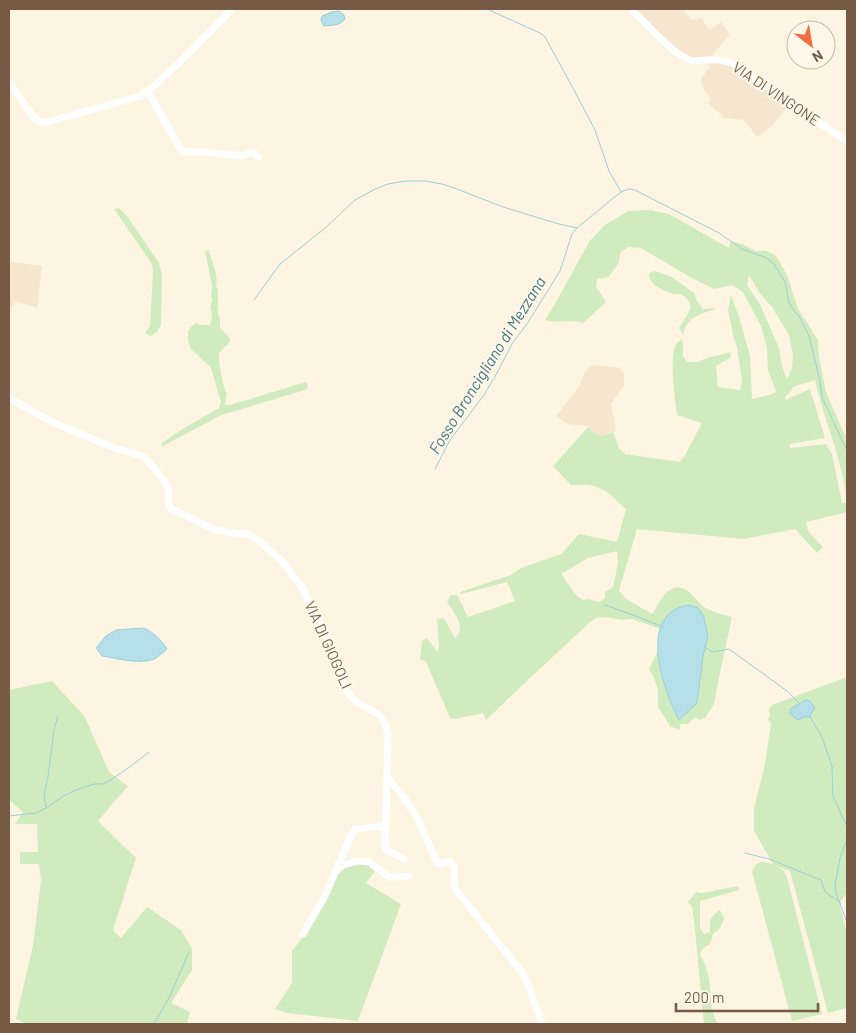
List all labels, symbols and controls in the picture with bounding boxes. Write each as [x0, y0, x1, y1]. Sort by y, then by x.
north arrow [786, 20, 836, 70]
street label: VIA DI VINGONE [729, 58, 823, 130]
water label: Fosso Broncigliano di Mezzana [424, 273, 549, 457]
street label: VIA DI GIOGOLI [302, 598, 356, 691]
scale bar [676, 980, 818, 1012]
text: 200 m [684, 988, 724, 1006]

